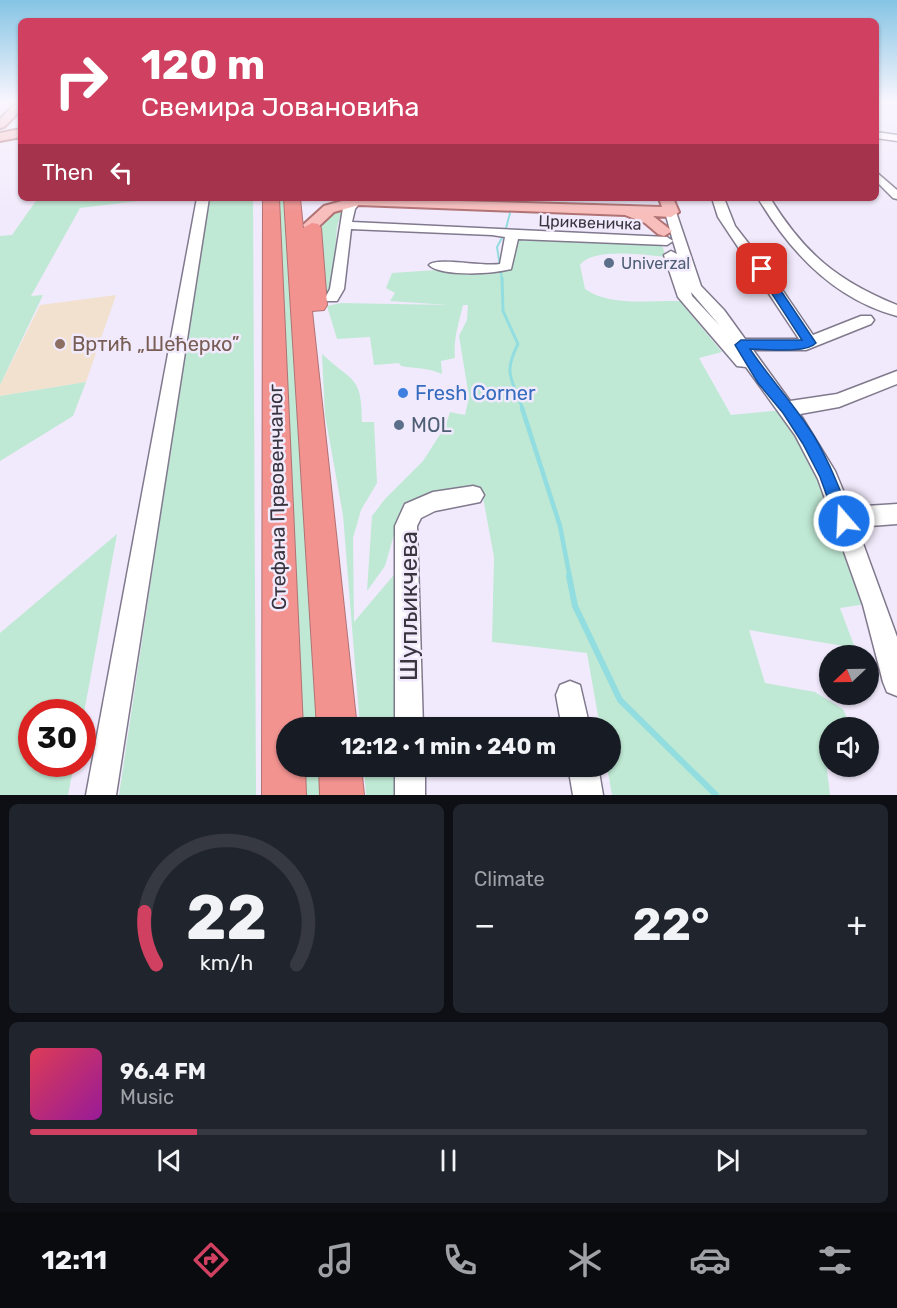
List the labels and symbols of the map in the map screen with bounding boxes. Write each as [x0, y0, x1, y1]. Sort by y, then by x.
street label: Цриквеничка [538, 211, 642, 234]
pin [736, 243, 787, 294]
place label: Univerzal [621, 254, 690, 273]
marker: Univerzal [602, 256, 616, 270]
place label: Вртић „Шећерко” [72, 332, 240, 356]
marker: Вртић „Шећерко” [53, 337, 67, 351]
place label: Fresh Corner [415, 381, 536, 405]
street label: Стефана Првовенчаног [263, 383, 291, 610]
marker: Fresh Corner [396, 386, 410, 400]
place label: MOL [411, 413, 452, 437]
marker: MOL [392, 418, 406, 432]
position arrow [812, 489, 876, 553]
street label: Шупљикчева [395, 531, 423, 681]
north arrow [819, 645, 879, 705]
speed limit sign: 30 [18, 699, 96, 777]

